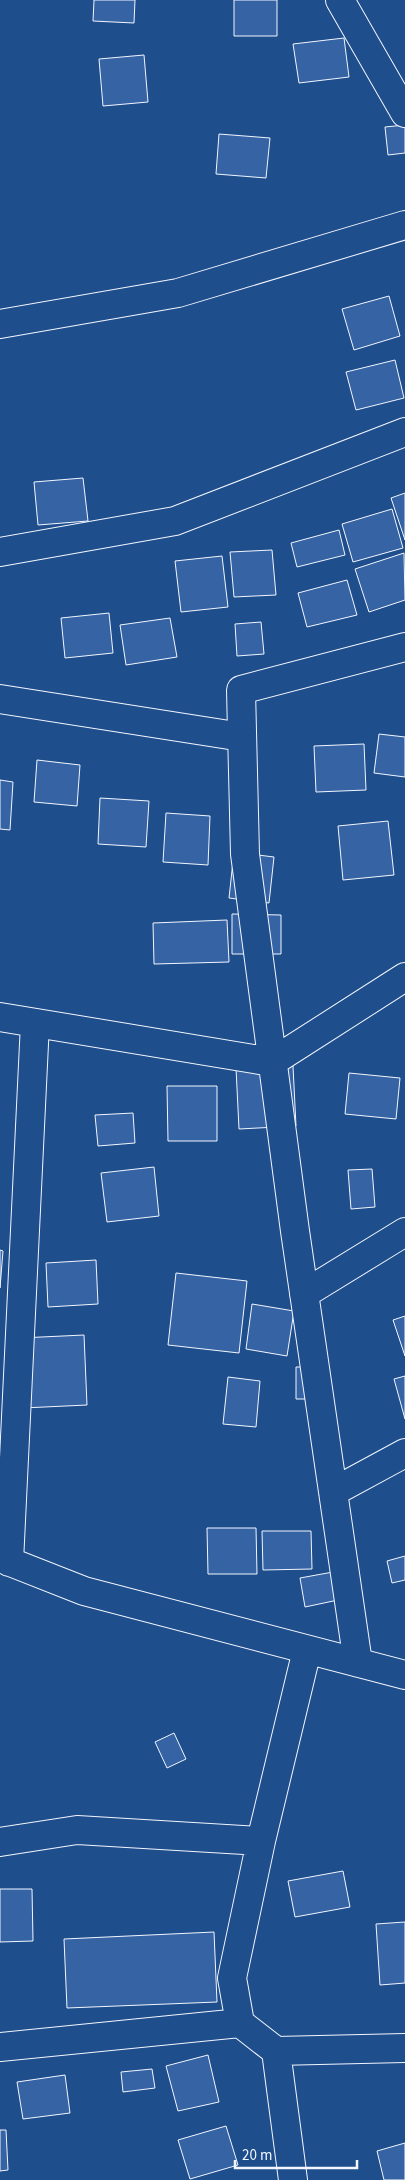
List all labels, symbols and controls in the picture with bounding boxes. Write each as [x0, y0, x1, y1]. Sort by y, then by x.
scale bar [235, 2138, 358, 2170]
text: 20 m [242, 2145, 272, 2166]

